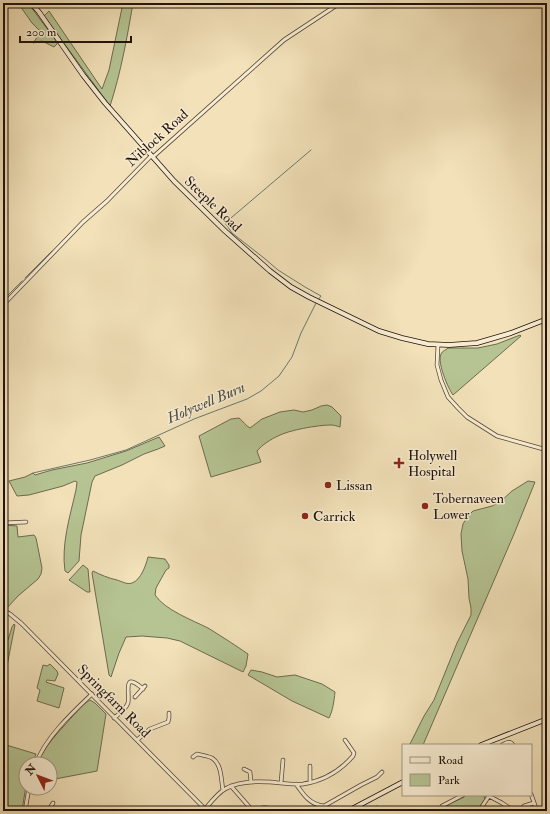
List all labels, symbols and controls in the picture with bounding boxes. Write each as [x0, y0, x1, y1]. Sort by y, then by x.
scale bar [20, 18, 131, 44]
text: 200 m [26, 25, 57, 40]
street label: Niblock Road [122, 106, 192, 170]
street label: Steeple Road [180, 173, 245, 236]
water label: Holywell Burn [163, 378, 248, 428]
place label: Holywell Hospital [408, 447, 458, 481]
marker: Holywell Hospital [393, 457, 405, 469]
place label: Lissan [336, 477, 372, 494]
marker: Lissan [323, 480, 333, 490]
place label: Tobernaveen Lower [433, 490, 504, 523]
marker: Tobernaveen Lower [420, 501, 430, 511]
place label: Carrick [313, 508, 356, 525]
marker: Carrick [300, 511, 310, 521]
street label: Springfarm Road [73, 661, 154, 742]
legend [402, 744, 532, 796]
text: Road [438, 753, 463, 768]
north arrow [18, 756, 58, 796]
text: N [22, 761, 40, 778]
text: Park [438, 773, 460, 788]

